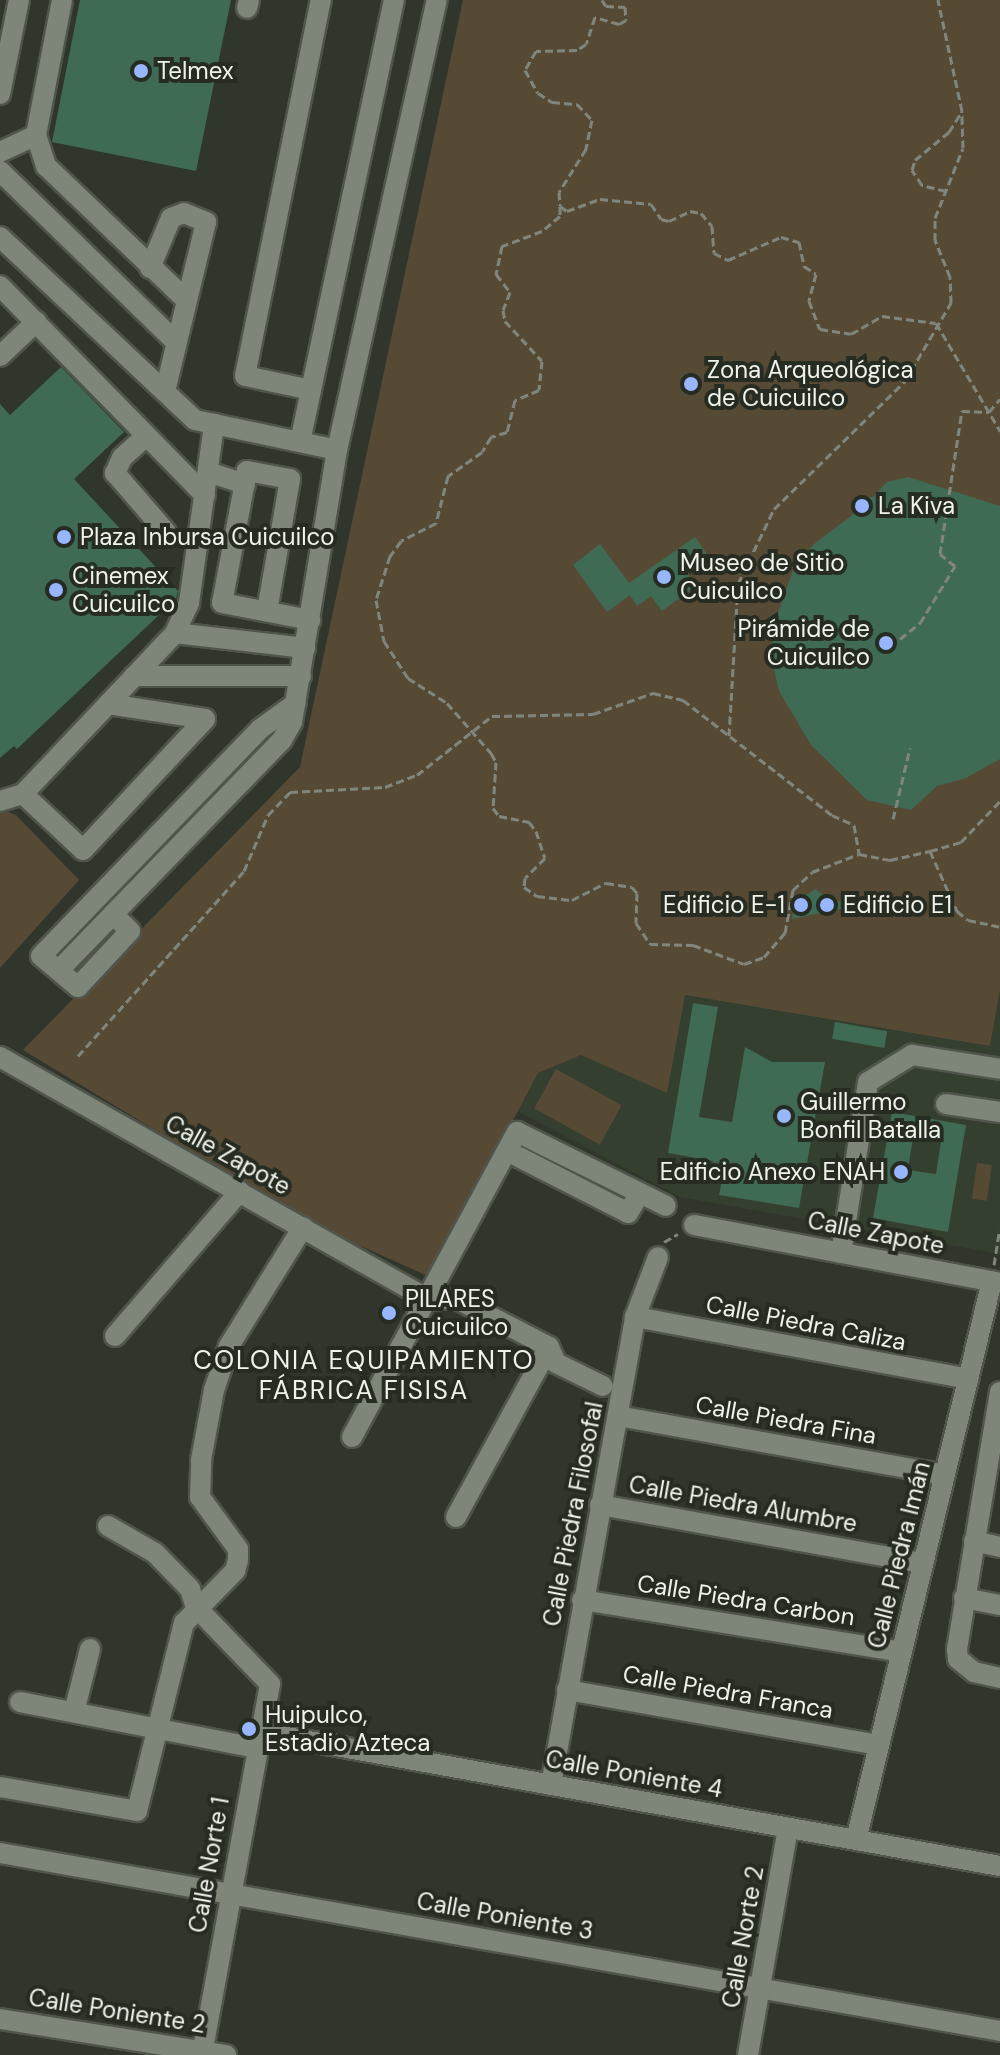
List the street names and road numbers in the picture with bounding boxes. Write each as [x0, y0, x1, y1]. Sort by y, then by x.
street label: Calle Zapote [160, 1109, 296, 1201]
street label: Calle Zapote [805, 1206, 947, 1260]
street label: Calle Piedra Caliza [704, 1289, 908, 1357]
street label: Calle Piedra Fina [693, 1390, 879, 1450]
street label: Calle Piedra Filosofal [537, 1399, 609, 1629]
street label: Calle Piedra Imán [862, 1459, 936, 1651]
street label: Calle Piedra Alumbre [627, 1470, 859, 1538]
street label: Calle Piedra Carbon [635, 1569, 857, 1631]
street label: Calle Piedra Franca [621, 1659, 835, 1725]
street label: Calle Poniente 4 [543, 1744, 725, 1804]
street label: Calle Norte 1 [183, 1795, 235, 1935]
street label: Calle Norte 2 [716, 1864, 770, 2010]
street label: Calle Poniente 3 [415, 1886, 595, 1946]
street label: Calle Poniente 2 [27, 1983, 207, 2039]

